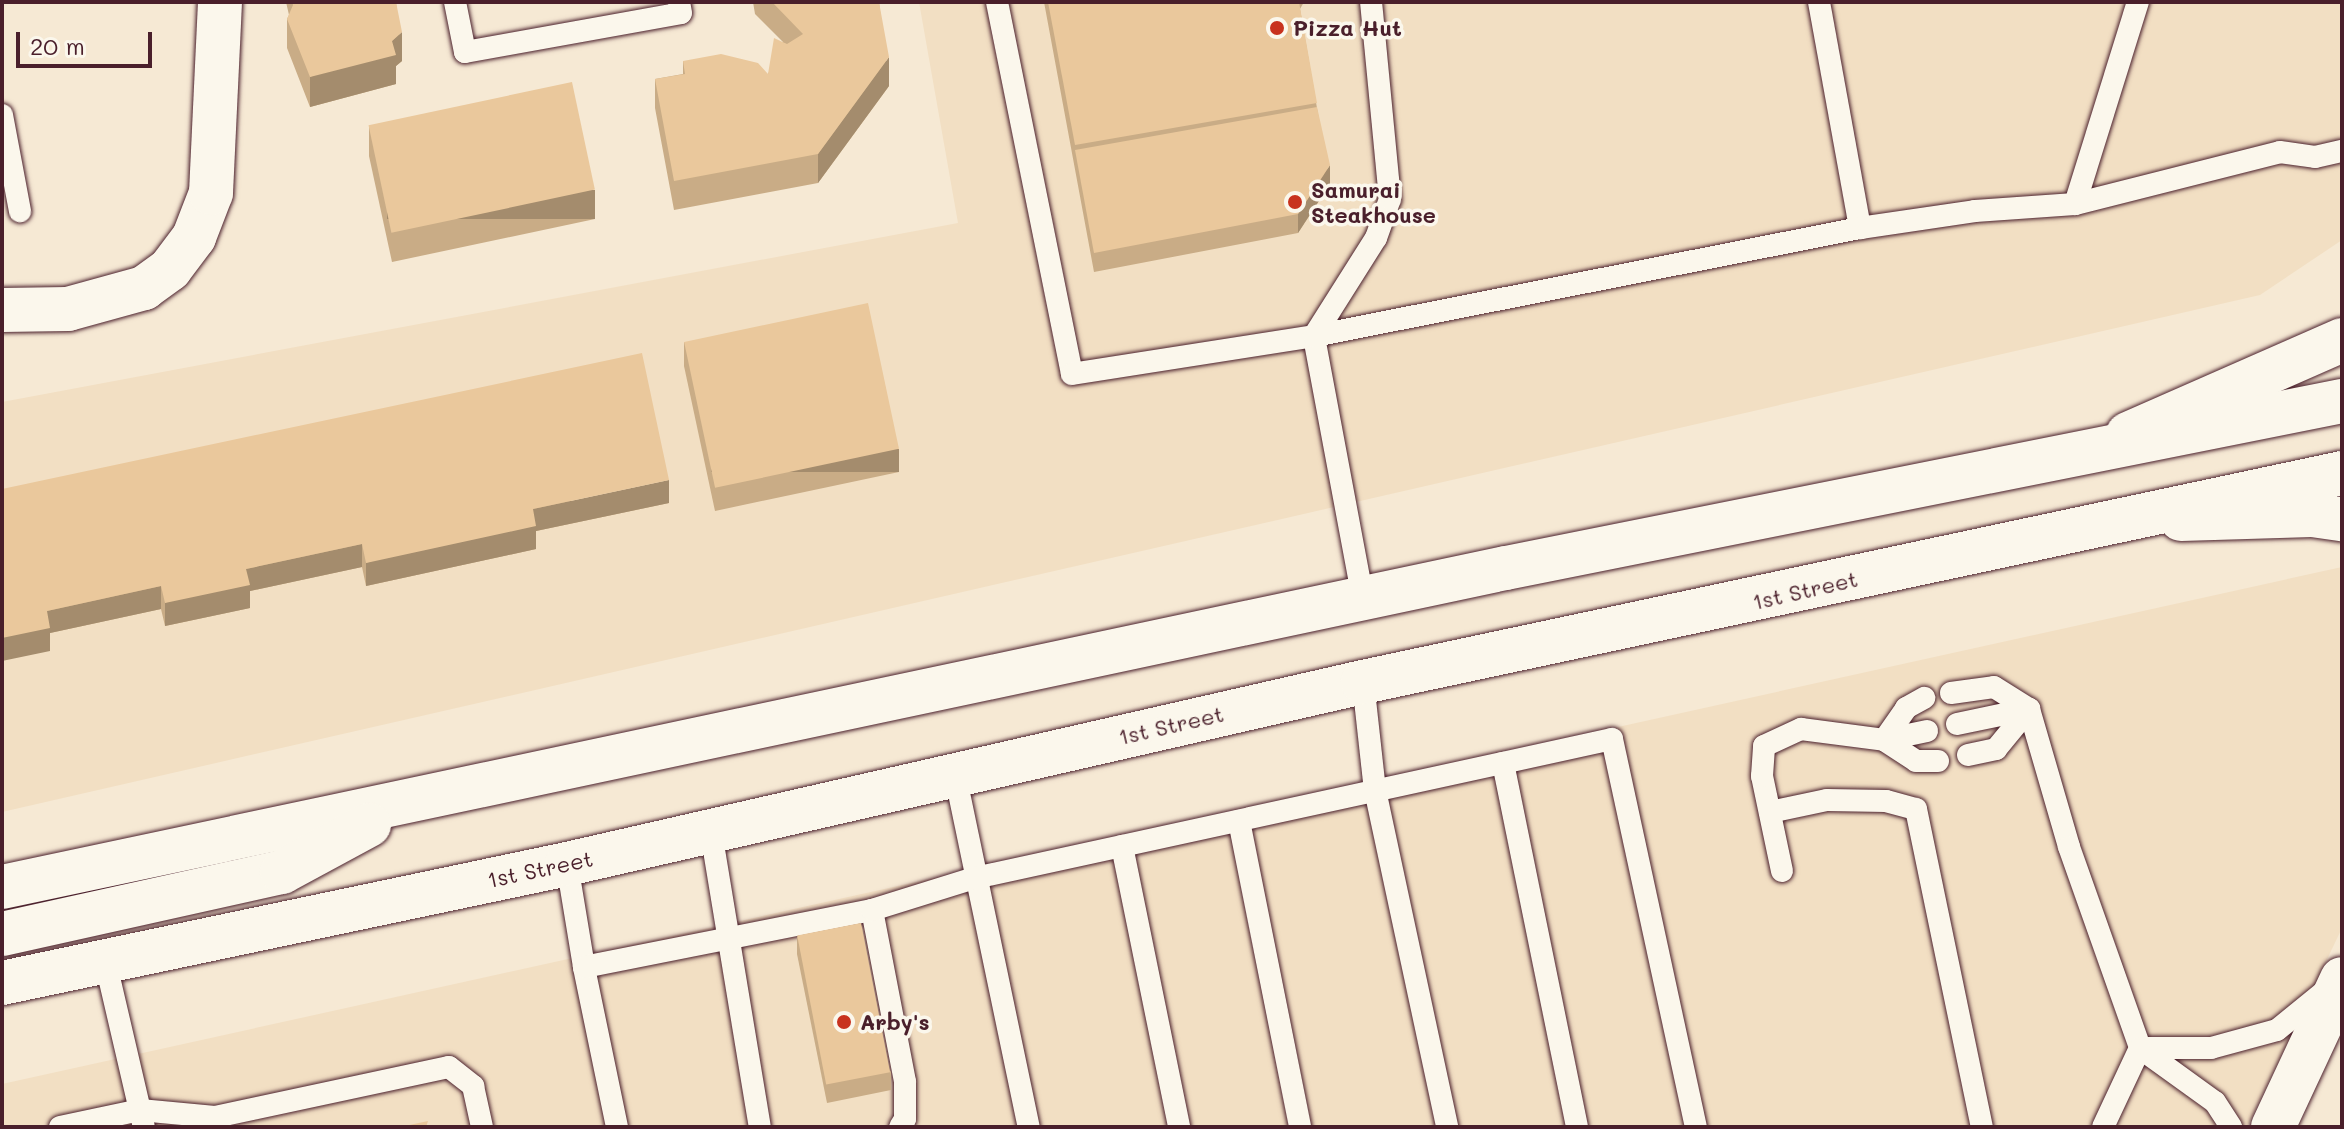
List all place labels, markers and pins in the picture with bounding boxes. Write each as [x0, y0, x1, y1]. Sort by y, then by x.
place label: Pizza Hut [1293, 15, 1402, 41]
marker: Pizza Hut [1268, 19, 1286, 37]
place label: Samurai Steakhouse [1311, 176, 1436, 228]
marker: Samurai Steakhouse [1286, 193, 1304, 211]
place label: Arby's [860, 1009, 930, 1035]
marker: Arby's [835, 1013, 853, 1031]

